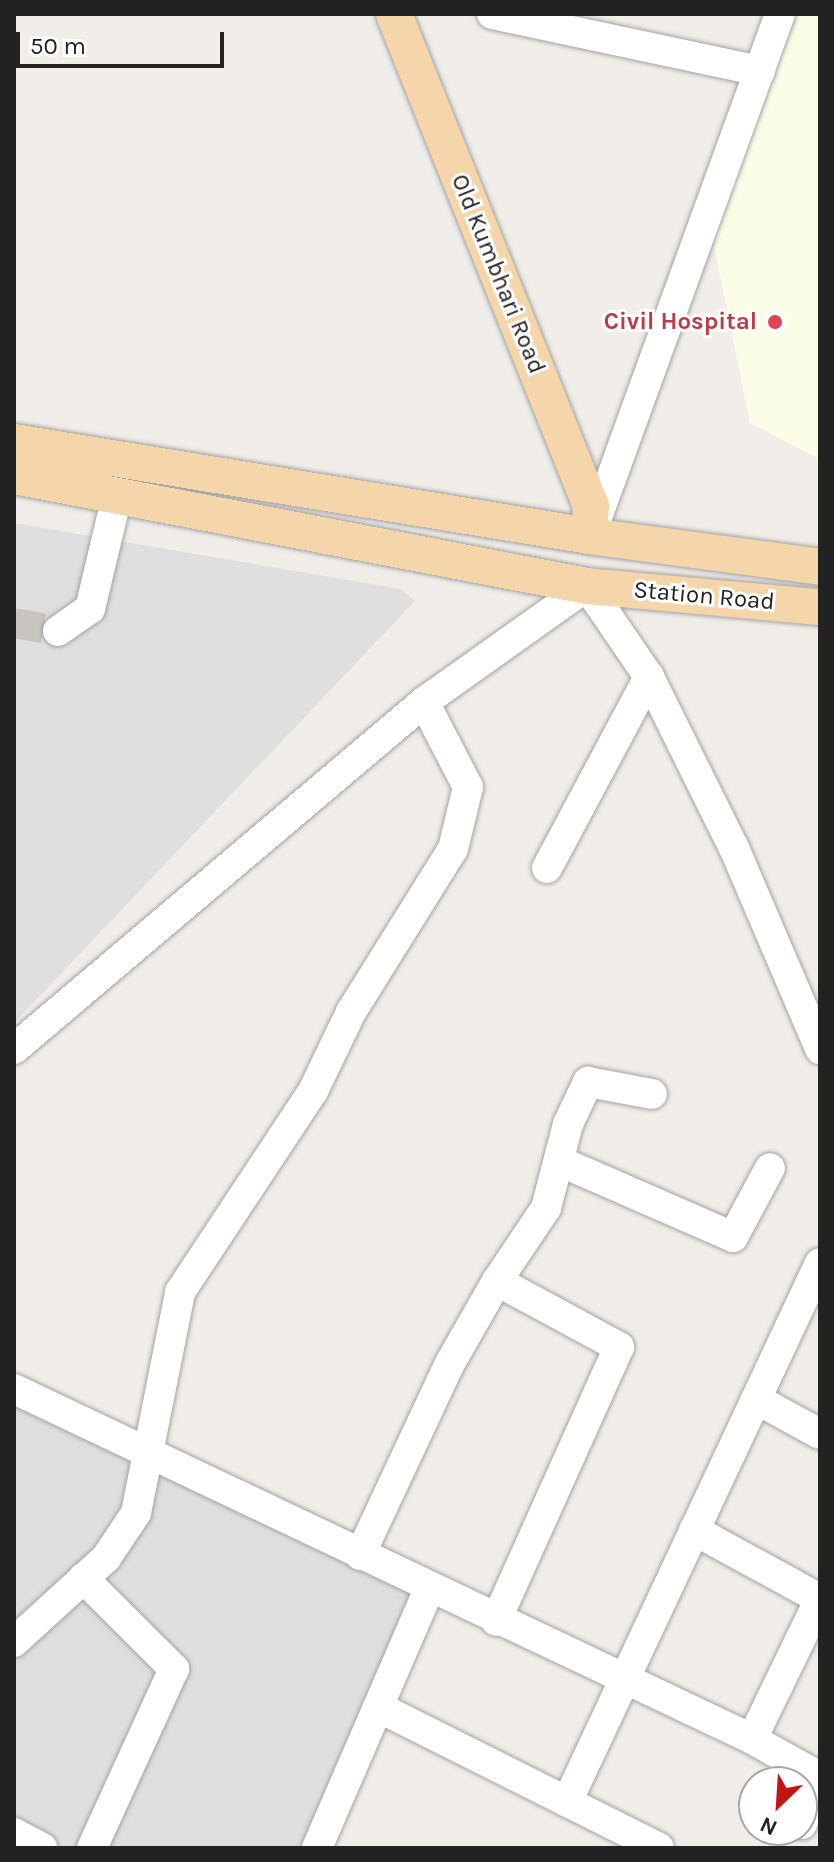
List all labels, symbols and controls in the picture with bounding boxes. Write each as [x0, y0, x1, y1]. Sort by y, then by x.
scale bar [20, 16, 228, 66]
text: 50 m [30, 32, 86, 60]
street label: Old Kumbhari Road [445, 170, 551, 378]
place label: Civil Hospital [604, 308, 757, 336]
marker: Civil Hospital [764, 311, 786, 333]
street label: Station Road [632, 575, 776, 617]
north arrow [738, 1766, 818, 1846]
text: N [756, 1811, 781, 1841]

